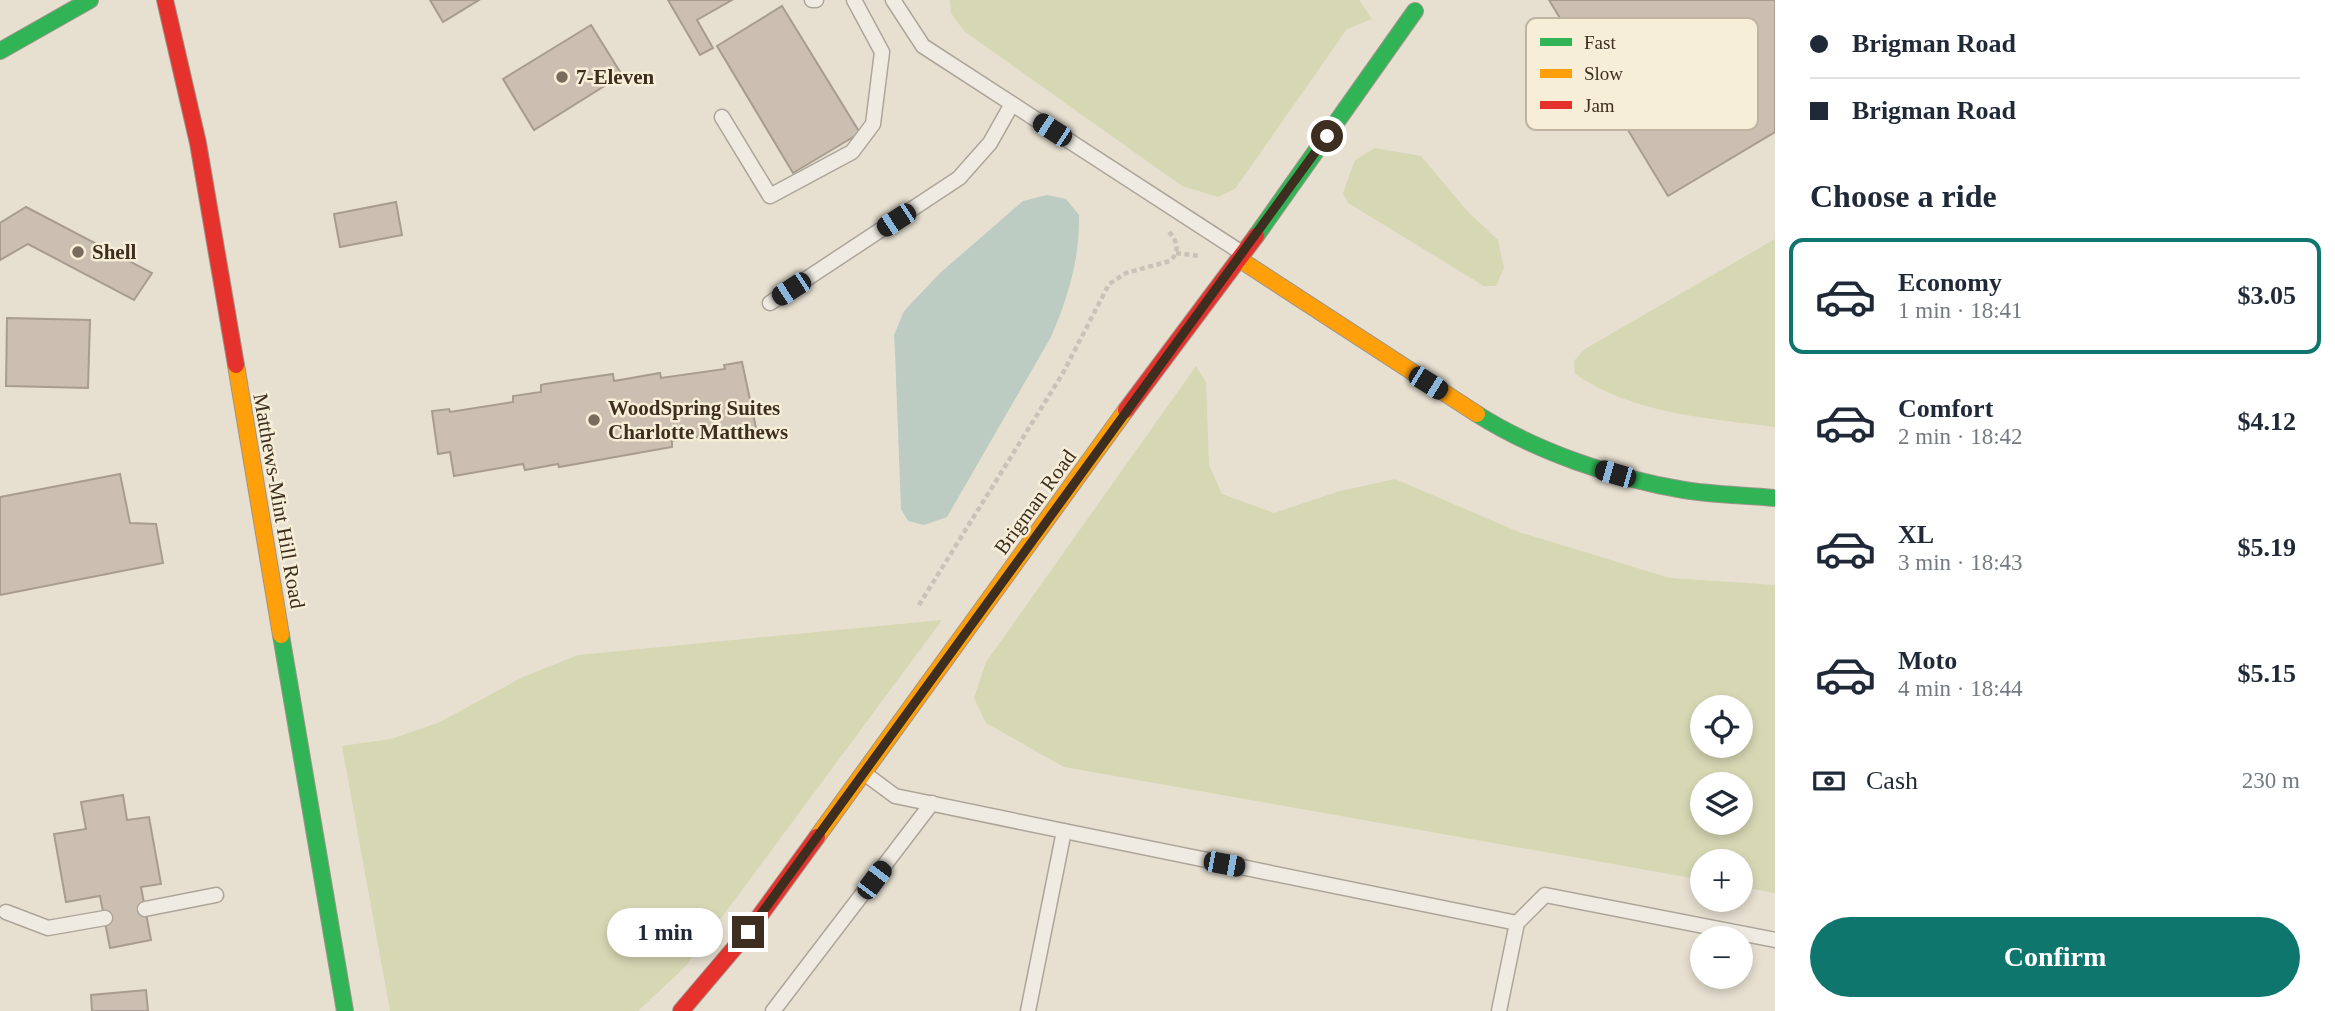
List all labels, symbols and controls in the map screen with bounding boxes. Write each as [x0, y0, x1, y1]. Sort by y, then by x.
legend [1526, 18, 1758, 130]
text: Brigman Road [1852, 29, 2016, 58]
text: Fast [1584, 32, 1616, 53]
text: Slow [1584, 63, 1623, 84]
place label: 7-Eleven [576, 65, 654, 89]
marker: 7-Eleven [554, 69, 570, 85]
text: Jam [1584, 95, 1615, 116]
text: Brigman Road [1852, 96, 2016, 125]
car [1029, 110, 1076, 150]
route start [1311, 120, 1343, 152]
text: Choose a ride [1810, 178, 1997, 214]
car [873, 200, 920, 240]
place label: Shell [92, 240, 137, 264]
marker: Shell [70, 244, 86, 260]
icon: car [1814, 265, 1877, 328]
text: Economy [1898, 268, 2002, 297]
car [768, 269, 815, 309]
text: $3.05 [2238, 281, 2296, 310]
text: 1 min · 18:41 [1898, 298, 2023, 323]
car [1405, 363, 1452, 403]
street label: Matthews-Mint Hill Road [248, 391, 310, 611]
icon: car [1814, 391, 1877, 454]
text: Comfort [1898, 394, 1993, 423]
place label: WoodSpring Suites Charlotte Matthews [608, 396, 788, 444]
text: $4.12 [2238, 407, 2296, 436]
marker: WoodSpring Suites Charlotte Matthews [586, 412, 602, 428]
text: 2 min · 18:42 [1898, 424, 2023, 449]
street label: Brigman Road [989, 445, 1081, 559]
car [1592, 458, 1639, 490]
icon: car [1814, 517, 1877, 580]
text: XL [1898, 520, 1934, 549]
text: $5.19 [2238, 533, 2296, 562]
text: 3 min · 18:43 [1898, 550, 2023, 575]
icon: car [1814, 643, 1877, 706]
text: Moto [1898, 646, 1957, 675]
text: $5.15 [2238, 659, 2296, 688]
text: 4 min · 18:44 [1898, 676, 2023, 701]
map controls [1690, 695, 1753, 989]
button: locate [1690, 695, 1753, 758]
icon: cash [1810, 762, 1848, 800]
text: Cash [1866, 766, 1918, 795]
text: 230 m [2242, 768, 2300, 793]
button: layers [1690, 772, 1753, 835]
button: + [1690, 849, 1753, 912]
car [1202, 850, 1247, 878]
car [853, 857, 896, 903]
callout: 1 min [608, 908, 724, 956]
route end [732, 916, 764, 948]
button: Confirm [1810, 917, 2300, 997]
text: 1 min [637, 920, 693, 945]
button: − [1690, 926, 1753, 989]

